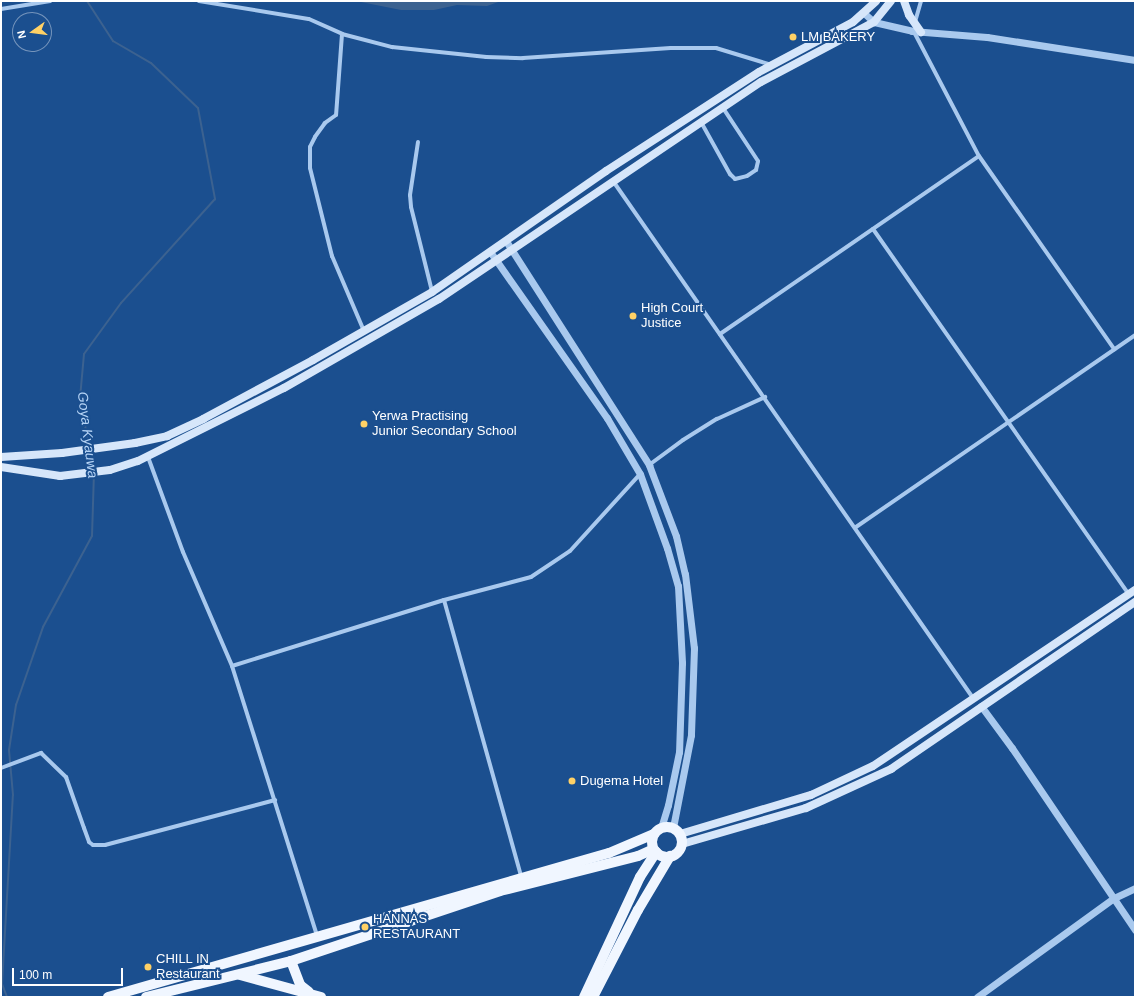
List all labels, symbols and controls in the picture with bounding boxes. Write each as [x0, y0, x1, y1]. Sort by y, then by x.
north arrow [12, 12, 52, 52]
text: N [15, 29, 28, 40]
place label: LM BAKERY [801, 29, 875, 45]
marker: LM BAKERY [788, 32, 798, 42]
place label: High Court Justice [641, 301, 703, 332]
marker: High Court Justice [628, 311, 638, 321]
water label: Goya Kyauwa [74, 391, 102, 479]
place label: Yerwa Practising Junior Secondary School [372, 409, 517, 440]
marker: Yerwa Practising Junior Secondary School [359, 419, 369, 429]
place label: Dugema Hotel [580, 773, 663, 789]
marker: Dugema Hotel [567, 776, 577, 786]
place label: HANNAS RESTAURANT [373, 912, 460, 943]
marker: HANNAS RESTAURANT [360, 922, 370, 932]
place label: CHILL IN Restaurant [156, 952, 220, 983]
scale bar [14, 960, 125, 986]
marker: CHILL IN Restaurant [143, 962, 153, 972]
text: 100 m [19, 968, 52, 982]

